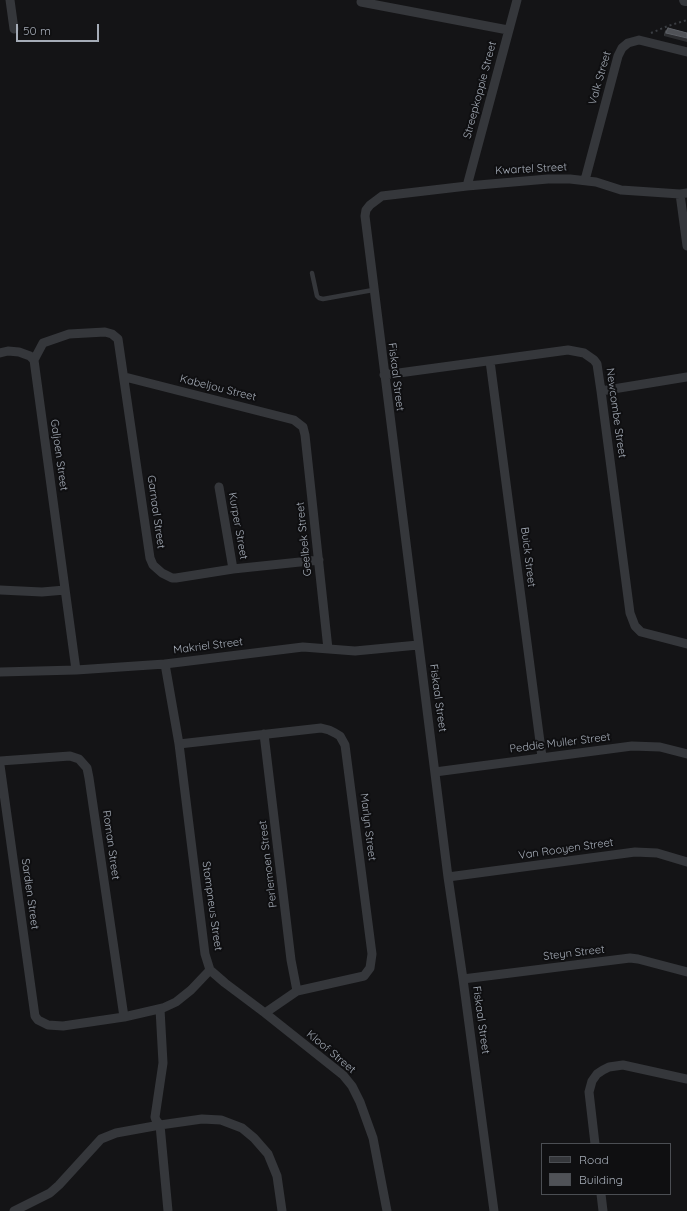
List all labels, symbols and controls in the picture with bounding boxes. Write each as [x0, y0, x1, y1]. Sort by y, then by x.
scale bar [18, 16, 101, 42]
text: 50 m [23, 23, 51, 38]
street label: Streepkoppie Street [461, 40, 499, 140]
street label: Valk Street [586, 50, 614, 106]
street label: Kwartel Street [495, 161, 567, 177]
street label: Fiskaal Street [385, 342, 407, 412]
street label: Newcombe Street [603, 367, 629, 459]
street label: Kabeljou Street [178, 372, 258, 404]
street label: Galjoen Street [47, 418, 71, 492]
street label: Garnaal Street [144, 474, 168, 550]
street label: Kurper Street [226, 491, 250, 561]
street label: Geelbek Street [294, 501, 314, 577]
street label: Buick Street [518, 526, 538, 588]
street label: Makriel Street [172, 635, 244, 657]
street label: Fiskaal Street [427, 663, 449, 733]
street label: Peddie Muller Street [509, 730, 611, 756]
street label: Marlyn Street [357, 792, 379, 862]
street label: Roman Street [100, 809, 122, 881]
street label: Perlemoen Street [256, 820, 280, 908]
street label: Van Rooyen Street [518, 836, 614, 862]
street label: Sardien Street [18, 858, 42, 930]
street label: Stompneus Street [199, 860, 225, 952]
street label: Steyn Street [543, 943, 605, 963]
street label: Fiskaal Street [470, 985, 492, 1055]
street label: Kloof Street [304, 1028, 358, 1076]
legend [541, 1143, 671, 1195]
text: Road [579, 1152, 609, 1167]
text: Building [579, 1172, 623, 1187]

